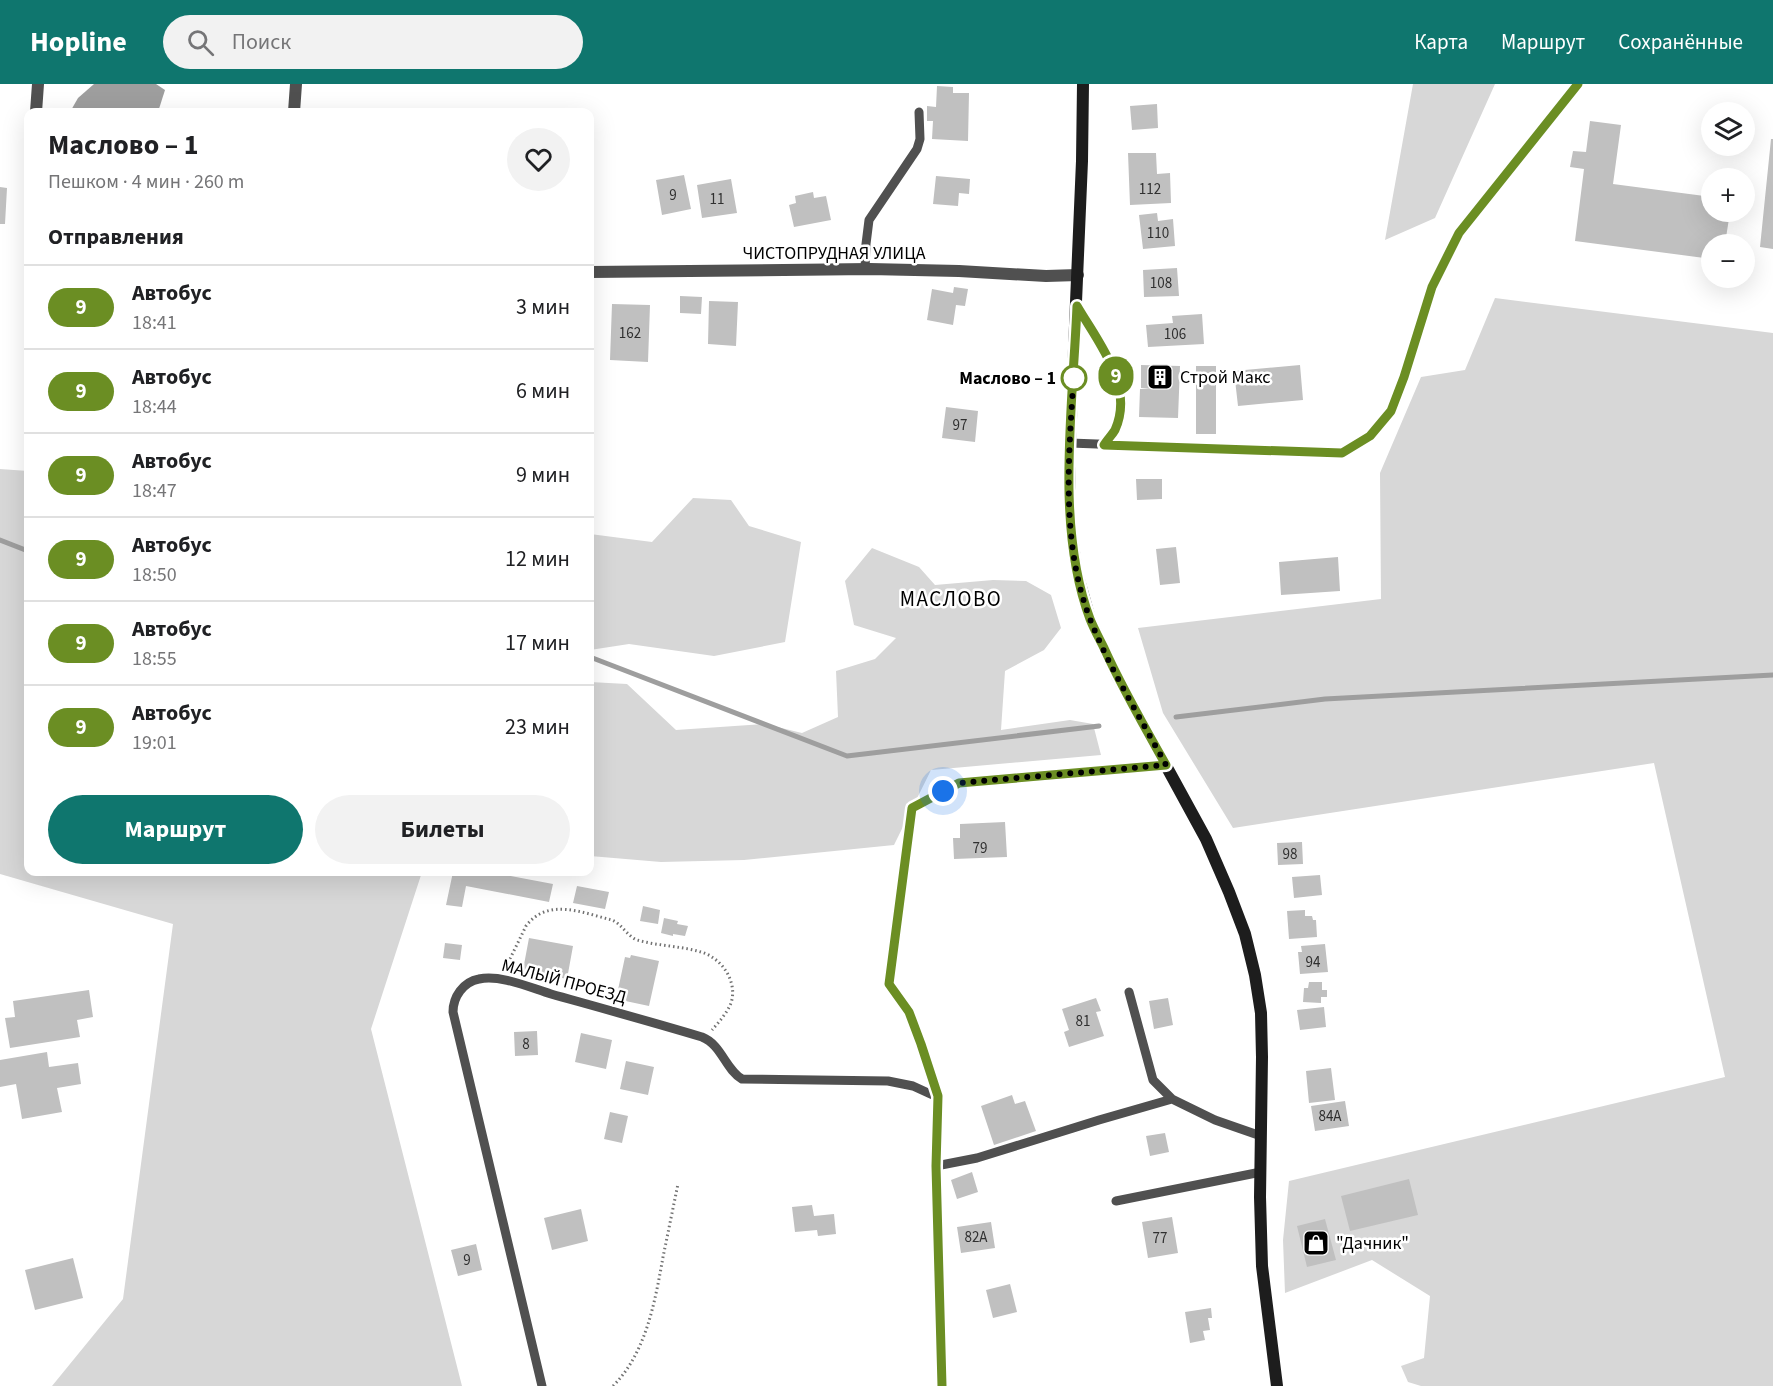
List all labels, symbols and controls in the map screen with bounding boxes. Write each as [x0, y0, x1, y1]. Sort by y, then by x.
search box [163, 15, 583, 69]
text: Hopline [30, 22, 127, 62]
icon: search [184, 26, 217, 59]
text: Поиск [232, 26, 291, 58]
text: Карта [1414, 27, 1468, 57]
text: Маршрут [1501, 27, 1585, 57]
text: Сохранённые [1618, 27, 1743, 57]
map controls [1701, 102, 1755, 288]
button: layers [1701, 102, 1755, 156]
text: Маслово – 1 [48, 125, 199, 165]
button: heart [507, 128, 570, 191]
text: Пешком · 4 мин · 260 m [48, 168, 244, 196]
button: + [1701, 168, 1755, 222]
house number: 112 [1139, 179, 1161, 200]
house number: 9 [669, 185, 677, 206]
house number: 11 [710, 189, 724, 210]
text: Отправления [48, 221, 184, 253]
house number: 110 [1147, 223, 1169, 244]
button: − [1701, 234, 1755, 288]
street label: ЧИСТОПРУДНАЯ УЛИЦА [742, 241, 926, 266]
house number: 108 [1150, 273, 1172, 294]
text: Автобус [132, 277, 212, 309]
text: 3 мин [516, 291, 570, 323]
text: 9 [75, 292, 87, 322]
text: 18:41 [132, 309, 177, 337]
house number: 162 [619, 323, 641, 344]
house number: 106 [1164, 324, 1186, 345]
line badge: 9 [1096, 356, 1136, 396]
text: Автобус [132, 361, 212, 393]
text: 9 [1110, 361, 1122, 391]
building icon: Строй Макс [1145, 362, 1175, 392]
marker: Маслово – 1 [1061, 365, 1087, 391]
place label: Строй Макс [1180, 365, 1271, 390]
place label: Маслово – 1 [959, 366, 1056, 391]
text: 6 мин [516, 375, 570, 407]
text: 9 [75, 376, 87, 406]
text: 18:44 [132, 393, 177, 421]
house number: 97 [953, 415, 967, 436]
text: Автобус [132, 445, 212, 477]
text: 9 мин [516, 459, 570, 491]
text: 9 [75, 460, 87, 490]
text: 18:47 [132, 477, 177, 505]
text: Автобус [132, 529, 212, 561]
text: 12 мин [505, 543, 570, 575]
text: 9 [75, 544, 87, 574]
text: 18:50 [132, 561, 177, 589]
district label: МАСЛОВО [900, 584, 1002, 614]
text: Автобус [132, 613, 212, 645]
text: 17 мин [505, 627, 570, 659]
text: 9 [75, 628, 87, 658]
text: 18:55 [132, 645, 177, 673]
text: Автобус [132, 697, 212, 729]
text: 23 мин [505, 711, 570, 743]
text: 9 [75, 712, 87, 742]
text: 19:01 [132, 729, 177, 757]
your location [928, 776, 958, 806]
button: Маршрут [48, 795, 303, 864]
button: Билеты [315, 795, 570, 864]
house number: 79 [973, 838, 987, 859]
house number: 98 [1283, 844, 1297, 865]
house number: 94 [1306, 952, 1321, 973]
street label: МАЛЫЙ ПРОЕЗД [499, 953, 630, 1010]
house number: 81 [1076, 1011, 1090, 1032]
house number: 8 [522, 1034, 530, 1055]
house number: 84А [1318, 1106, 1342, 1127]
house number: 82А [964, 1227, 988, 1248]
house number: 77 [1153, 1228, 1167, 1249]
shop icon: "Дачник" [1301, 1228, 1331, 1258]
place label: "Дачник" [1336, 1231, 1409, 1256]
house number: 9 [463, 1250, 471, 1271]

